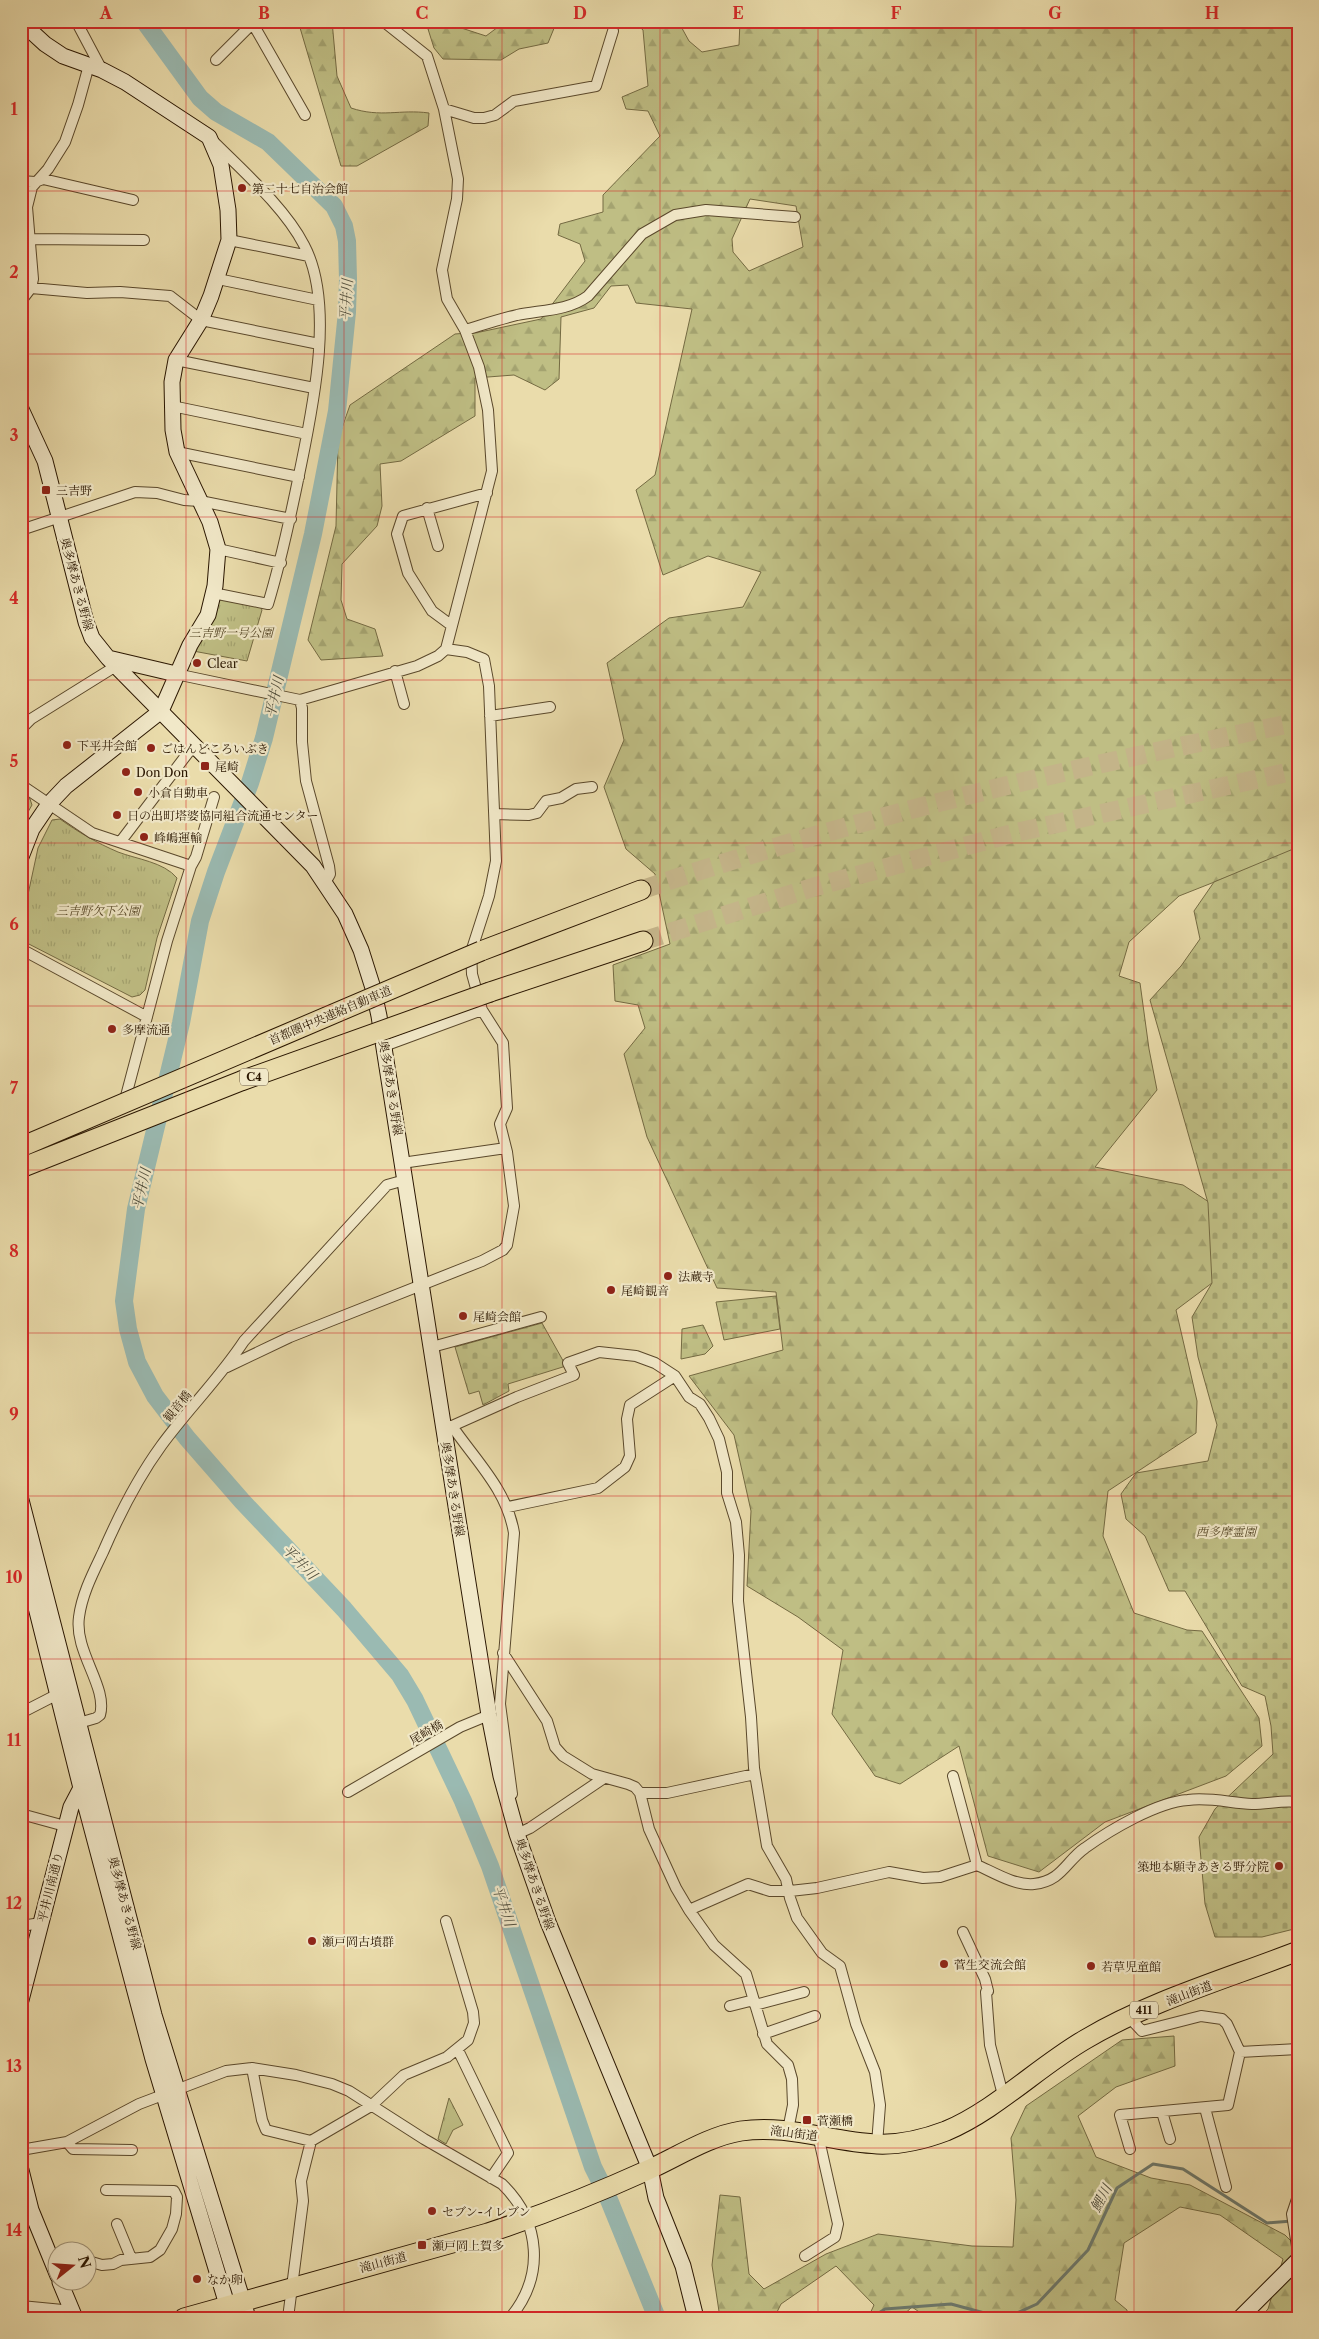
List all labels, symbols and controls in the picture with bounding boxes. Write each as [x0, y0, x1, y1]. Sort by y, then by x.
text: A [99, 3, 113, 23]
text: B [258, 3, 270, 23]
text: C [416, 3, 428, 23]
text: D [573, 3, 587, 23]
text: E [732, 3, 744, 23]
text: F [891, 3, 902, 23]
text: G [1048, 3, 1062, 23]
text: H [1205, 3, 1219, 23]
text: 1 [10, 99, 18, 119]
place label: 第二十七自治会館 [252, 181, 348, 196]
marker: 第二十七自治会館 [236, 182, 248, 194]
text: 2 [9, 262, 19, 282]
water label: 平井川 [336, 276, 357, 322]
text: 3 [9, 425, 19, 445]
place label: 三吉野 [56, 483, 92, 498]
marker: 三吉野 [40, 484, 52, 496]
street label: 奥多摩あきる野線 [57, 536, 97, 632]
text: 4 [9, 588, 19, 608]
park label: 三吉野一号公園 [189, 625, 275, 640]
place label: Clear [207, 656, 238, 671]
marker: Clear [191, 657, 203, 669]
water label: 平井川 [261, 673, 288, 719]
place label: 下平井会館 [77, 738, 137, 753]
marker: 下平井会館 [61, 739, 73, 751]
place label: ごはんどころいぶき [161, 741, 269, 756]
marker: ごはんどころいぶき [145, 742, 157, 754]
text: 5 [10, 751, 19, 771]
place label: 尾崎 [215, 759, 239, 774]
marker: 尾崎 [199, 760, 211, 772]
place label: Don Don [136, 765, 189, 780]
marker: Don Don [120, 766, 132, 778]
place label: 小倉自動車 [148, 785, 208, 800]
marker: 小倉自動車 [132, 786, 144, 798]
place label: 日の出町塔婆協同組合流通センター [127, 808, 319, 823]
marker: 日の出町塔婆協同組合流通センター [111, 809, 123, 821]
place label: 峰嶋運輸 [154, 830, 202, 845]
marker: 峰嶋運輸 [138, 831, 150, 843]
park label: 三吉野欠下公園 [56, 903, 142, 918]
text: 6 [9, 914, 19, 934]
street label: 首都圏中央連絡自動車道 [266, 982, 394, 1048]
place label: 多摩流通 [122, 1022, 170, 1037]
marker: 多摩流通 [106, 1023, 118, 1035]
street label: 奥多摩あきる野線 [376, 1039, 406, 1137]
road number: C4 [240, 1068, 268, 1086]
text: 7 [10, 1078, 19, 1098]
water label: 平井川 [128, 1165, 155, 1211]
text: 8 [9, 1241, 19, 1261]
place label: 法蔵寺 [678, 1269, 714, 1284]
marker: 法蔵寺 [662, 1270, 674, 1282]
place label: 尾崎観音 [621, 1283, 669, 1298]
marker: 尾崎観音 [605, 1284, 617, 1296]
place label: 尾崎会館 [473, 1309, 521, 1324]
marker: 尾崎会館 [457, 1310, 469, 1322]
street label: 観音橋 [160, 1387, 194, 1425]
text: 9 [9, 1404, 19, 1424]
street label: 奥多摩あきる野線 [438, 1440, 468, 1538]
park label: 西多摩霊園 [1196, 1524, 1258, 1539]
water label: 平井川 [279, 1541, 322, 1585]
text: 10 [5, 1567, 23, 1587]
street label: 尾崎橋 [407, 1717, 445, 1747]
text: 11 [7, 1730, 22, 1750]
street label: 奥多摩あきる野線 [512, 1836, 558, 1932]
street label: 平井川南通り [34, 1850, 66, 1924]
street label: 奥多摩あきる野線 [105, 1855, 145, 1951]
place label: 築地本願寺あきる野分院 [1137, 1859, 1269, 1874]
marker: 築地本願寺あきる野分院 [1273, 1860, 1285, 1872]
water label: 平井川 [489, 1883, 520, 1931]
text: 12 [6, 1893, 22, 1913]
place label: 瀬戸岡古墳群 [322, 1934, 394, 1949]
marker: 瀬戸岡古墳群 [306, 1935, 318, 1947]
place label: 菅生交流会館 [954, 1957, 1026, 1972]
marker: 菅生交流会館 [938, 1958, 950, 1970]
place label: 若草児童館 [1101, 1959, 1161, 1974]
marker: 若草児童館 [1085, 1960, 1097, 1972]
street label: 滝山街道 [1164, 1977, 1214, 2009]
road number: 411 [1130, 2002, 1158, 2018]
text: 13 [6, 2056, 22, 2076]
place label: 菅瀬橋 [817, 2113, 853, 2128]
marker: 菅瀬橋 [801, 2114, 813, 2126]
street label: 滝山街道 [769, 2123, 819, 2143]
water label: 鯉川 [1086, 2180, 1116, 2215]
place label: セブン-イレブン [442, 2204, 531, 2219]
marker: セブン-イレブン [426, 2205, 438, 2217]
text: 14 [6, 2220, 22, 2240]
place label: 瀬戸岡上賀多 [432, 2238, 504, 2253]
marker: 瀬戸岡上賀多 [416, 2239, 428, 2251]
north arrow [48, 2242, 98, 2292]
street label: 滝山街道 [358, 2249, 408, 2275]
text: N [74, 2254, 95, 2271]
place label: なか卵 [207, 2272, 243, 2287]
marker: なか卵 [191, 2273, 203, 2285]

